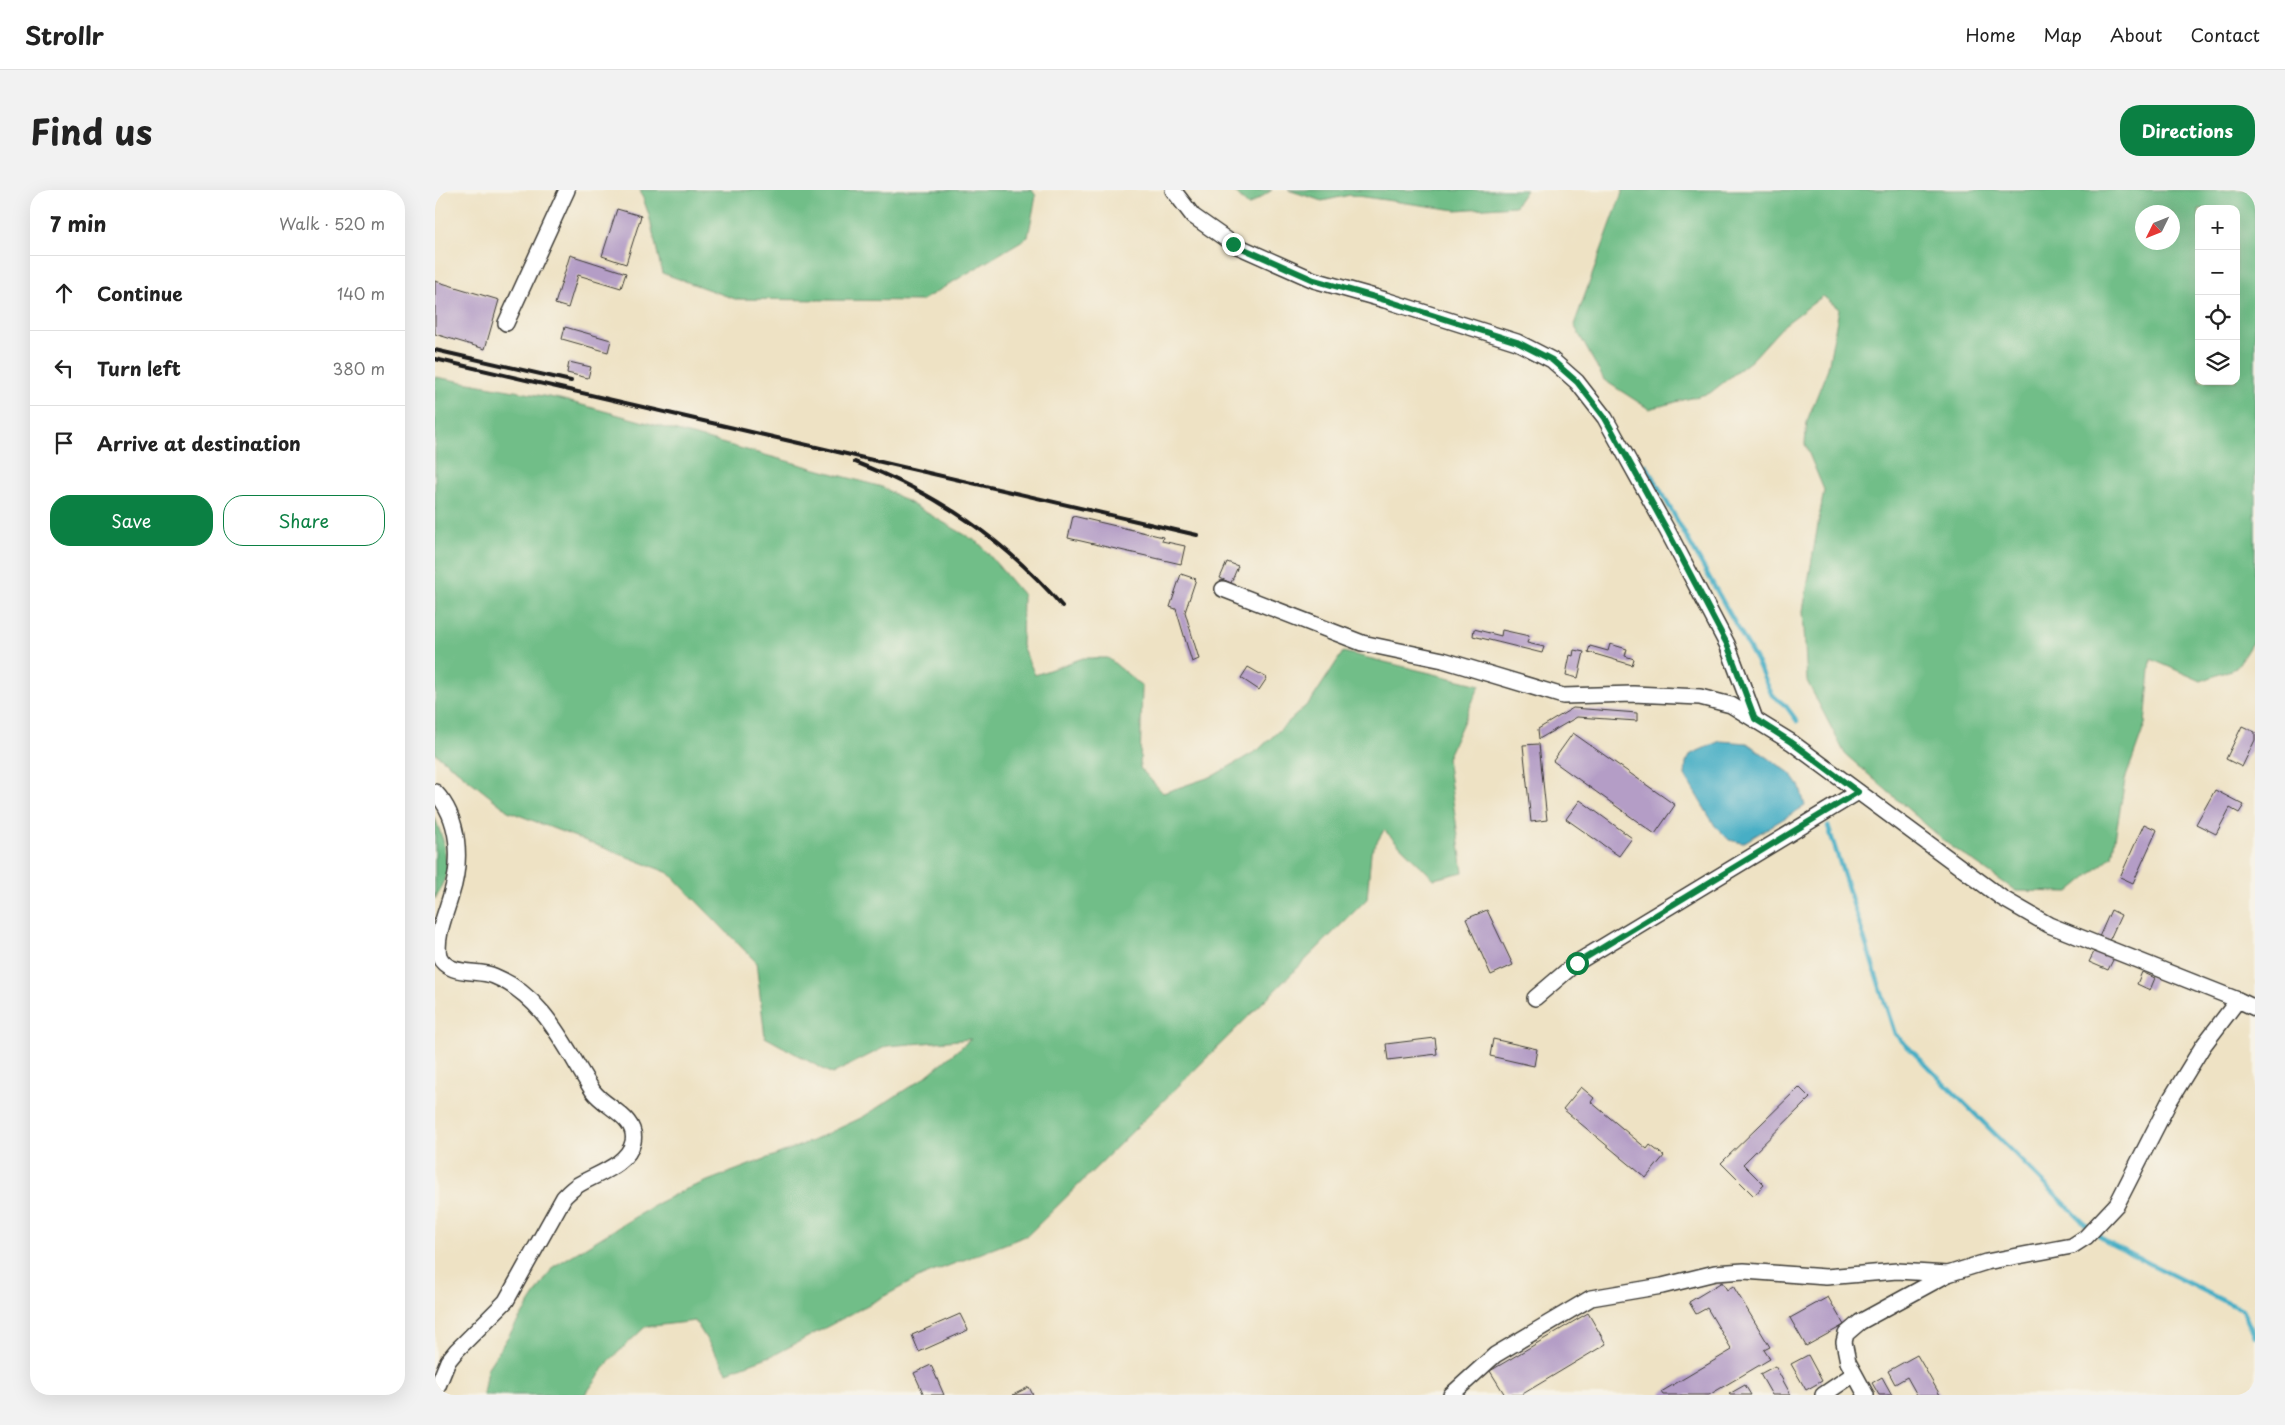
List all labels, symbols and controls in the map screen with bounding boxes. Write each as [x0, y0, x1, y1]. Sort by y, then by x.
text: Strollr [25, 17, 104, 53]
text: Home [1965, 21, 2015, 48]
text: Map [2043, 21, 2082, 48]
text: About [2110, 21, 2162, 48]
text: Contact [2190, 21, 2260, 48]
text: Find us [30, 104, 152, 157]
button: Directions [2120, 105, 2255, 156]
north arrow [2135, 205, 2180, 250]
map controls [2195, 205, 2240, 385]
button: + [2195, 205, 2240, 250]
text: 7 min [50, 207, 106, 239]
text: Walk · 520 m [279, 211, 385, 235]
route end [1222, 233, 1245, 256]
button: − [2195, 250, 2240, 295]
icon: ahead [50, 279, 78, 307]
text: Continue [97, 279, 183, 307]
text: 140 m [337, 281, 385, 305]
button: locate [2195, 295, 2240, 340]
button: layers [2195, 340, 2240, 385]
icon: left [50, 354, 78, 382]
text: Turn left [97, 354, 181, 382]
text: 380 m [333, 356, 385, 380]
icon: arrive [50, 429, 78, 457]
text: Arrive at destination [97, 429, 301, 457]
button: Save [50, 495, 213, 546]
button: Share [223, 495, 385, 546]
route start [1566, 952, 1589, 975]

